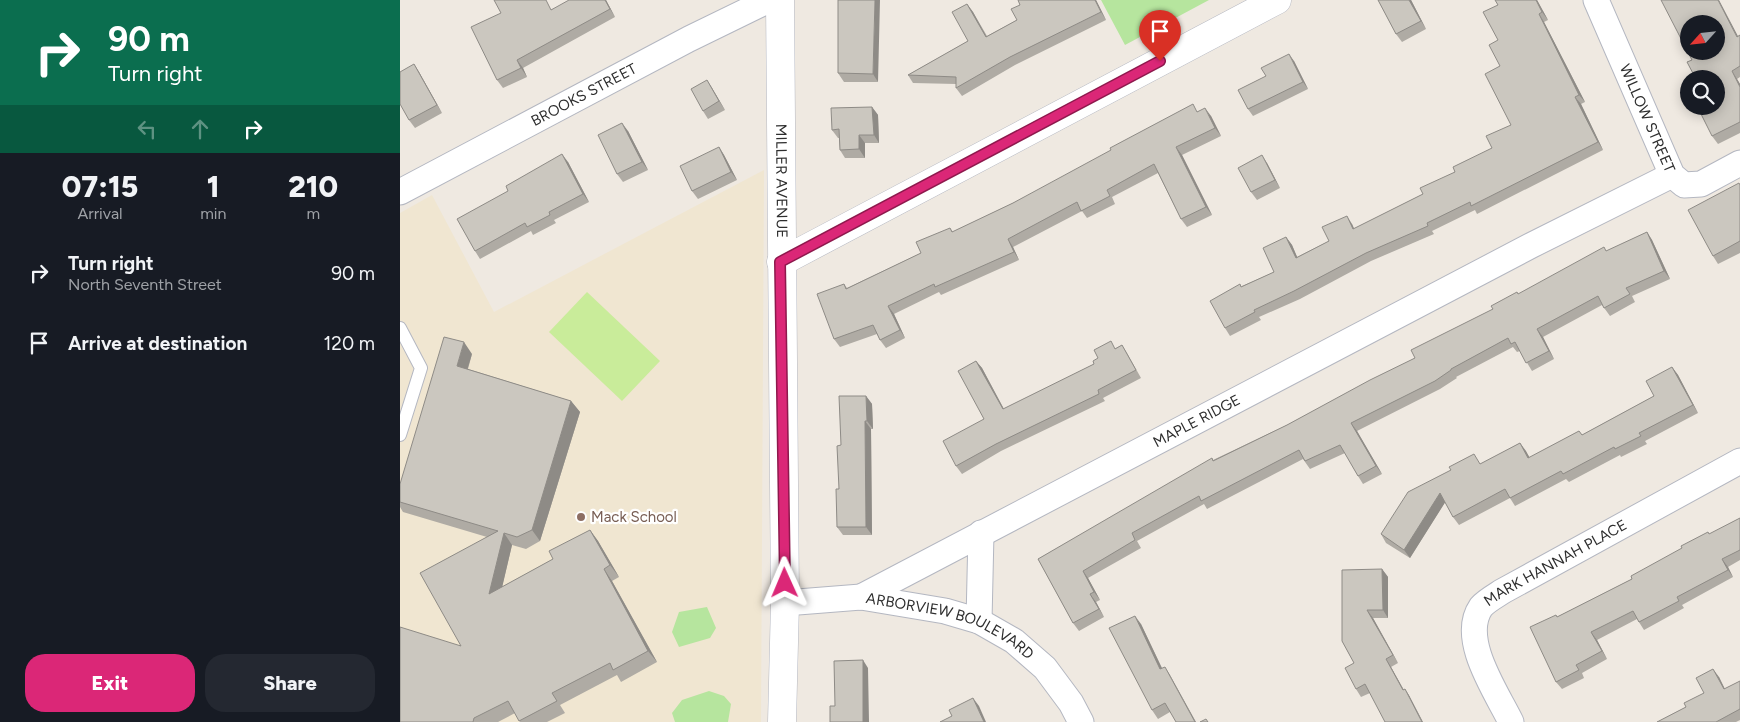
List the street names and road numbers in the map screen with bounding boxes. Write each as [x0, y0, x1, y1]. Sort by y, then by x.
street label: BROOKS STREET [528, 59, 640, 130]
street label: WILLOW STREET [1616, 61, 1679, 176]
street label: MILLER AVENUE [772, 124, 791, 238]
street label: MAPLE RIDGE [1150, 391, 1243, 451]
street label: MARK HANNAH PLACE [1480, 516, 1630, 610]
street label: ARBORVIEW BOULEVARD [865, 589, 1038, 663]

